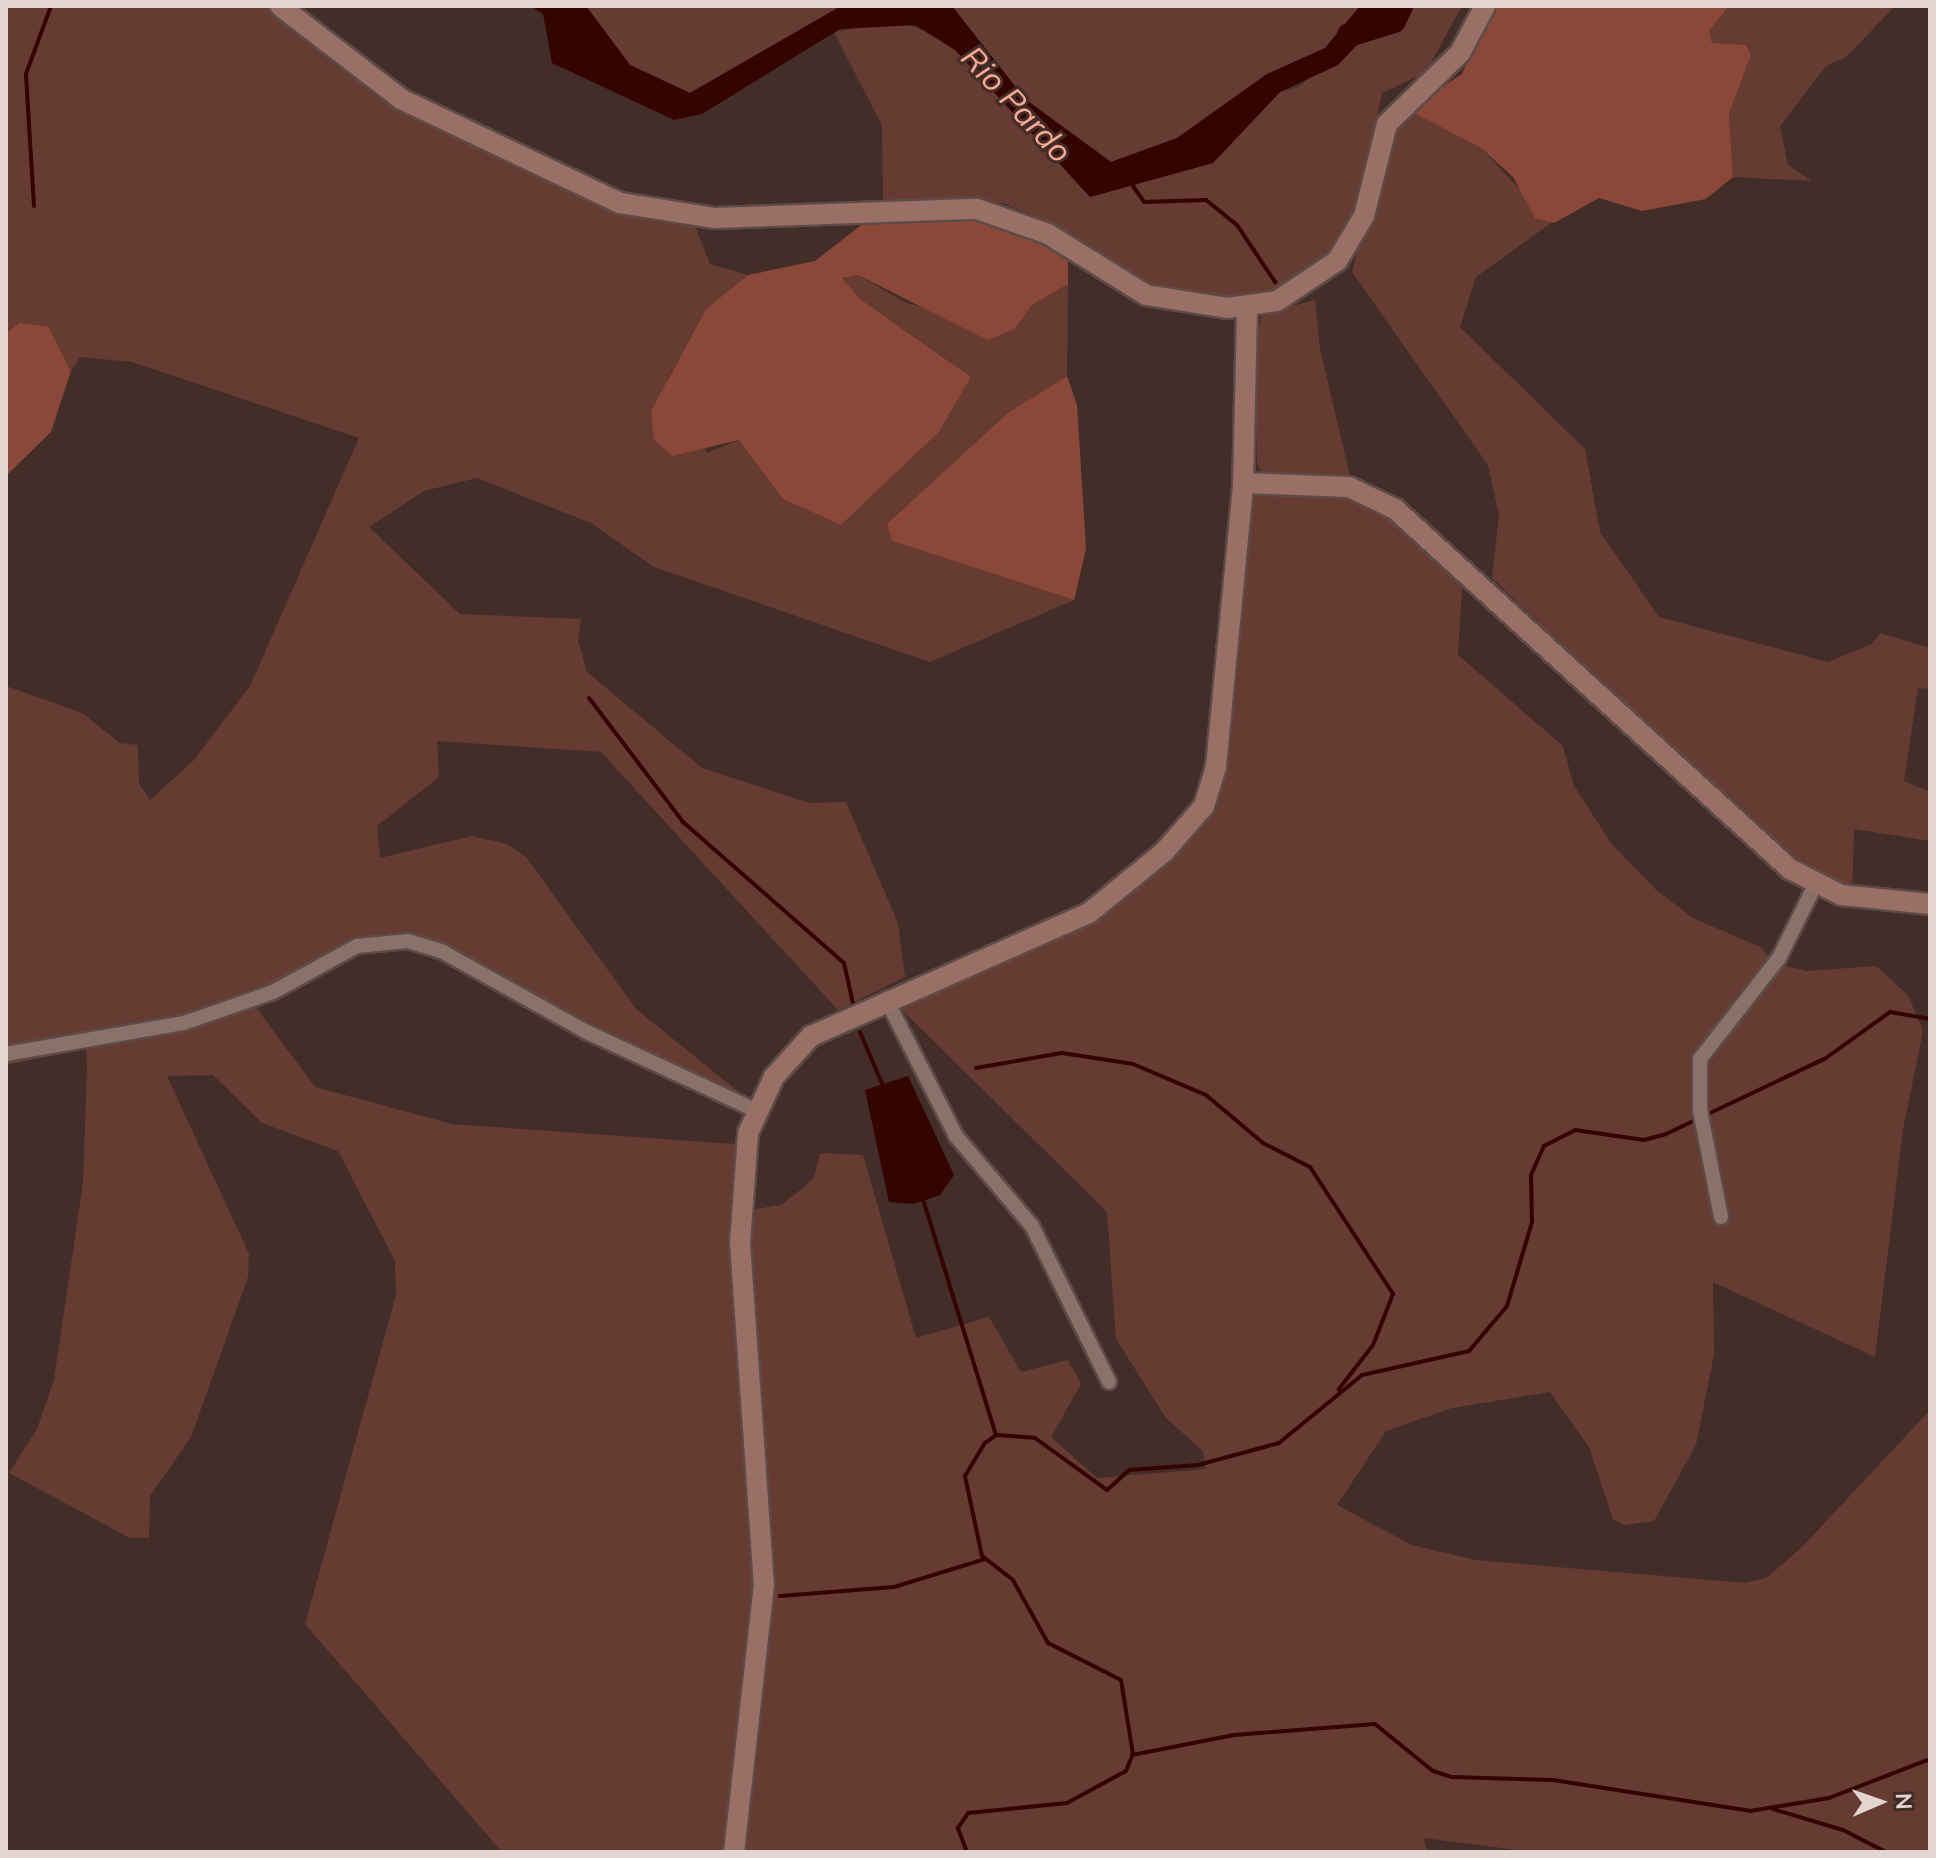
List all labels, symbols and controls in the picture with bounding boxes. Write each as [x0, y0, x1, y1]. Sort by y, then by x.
water label: Rio Pardo [954, 38, 1080, 170]
north arrow [1840, 1762, 1920, 1842]
text: N [1890, 1792, 1918, 1810]

